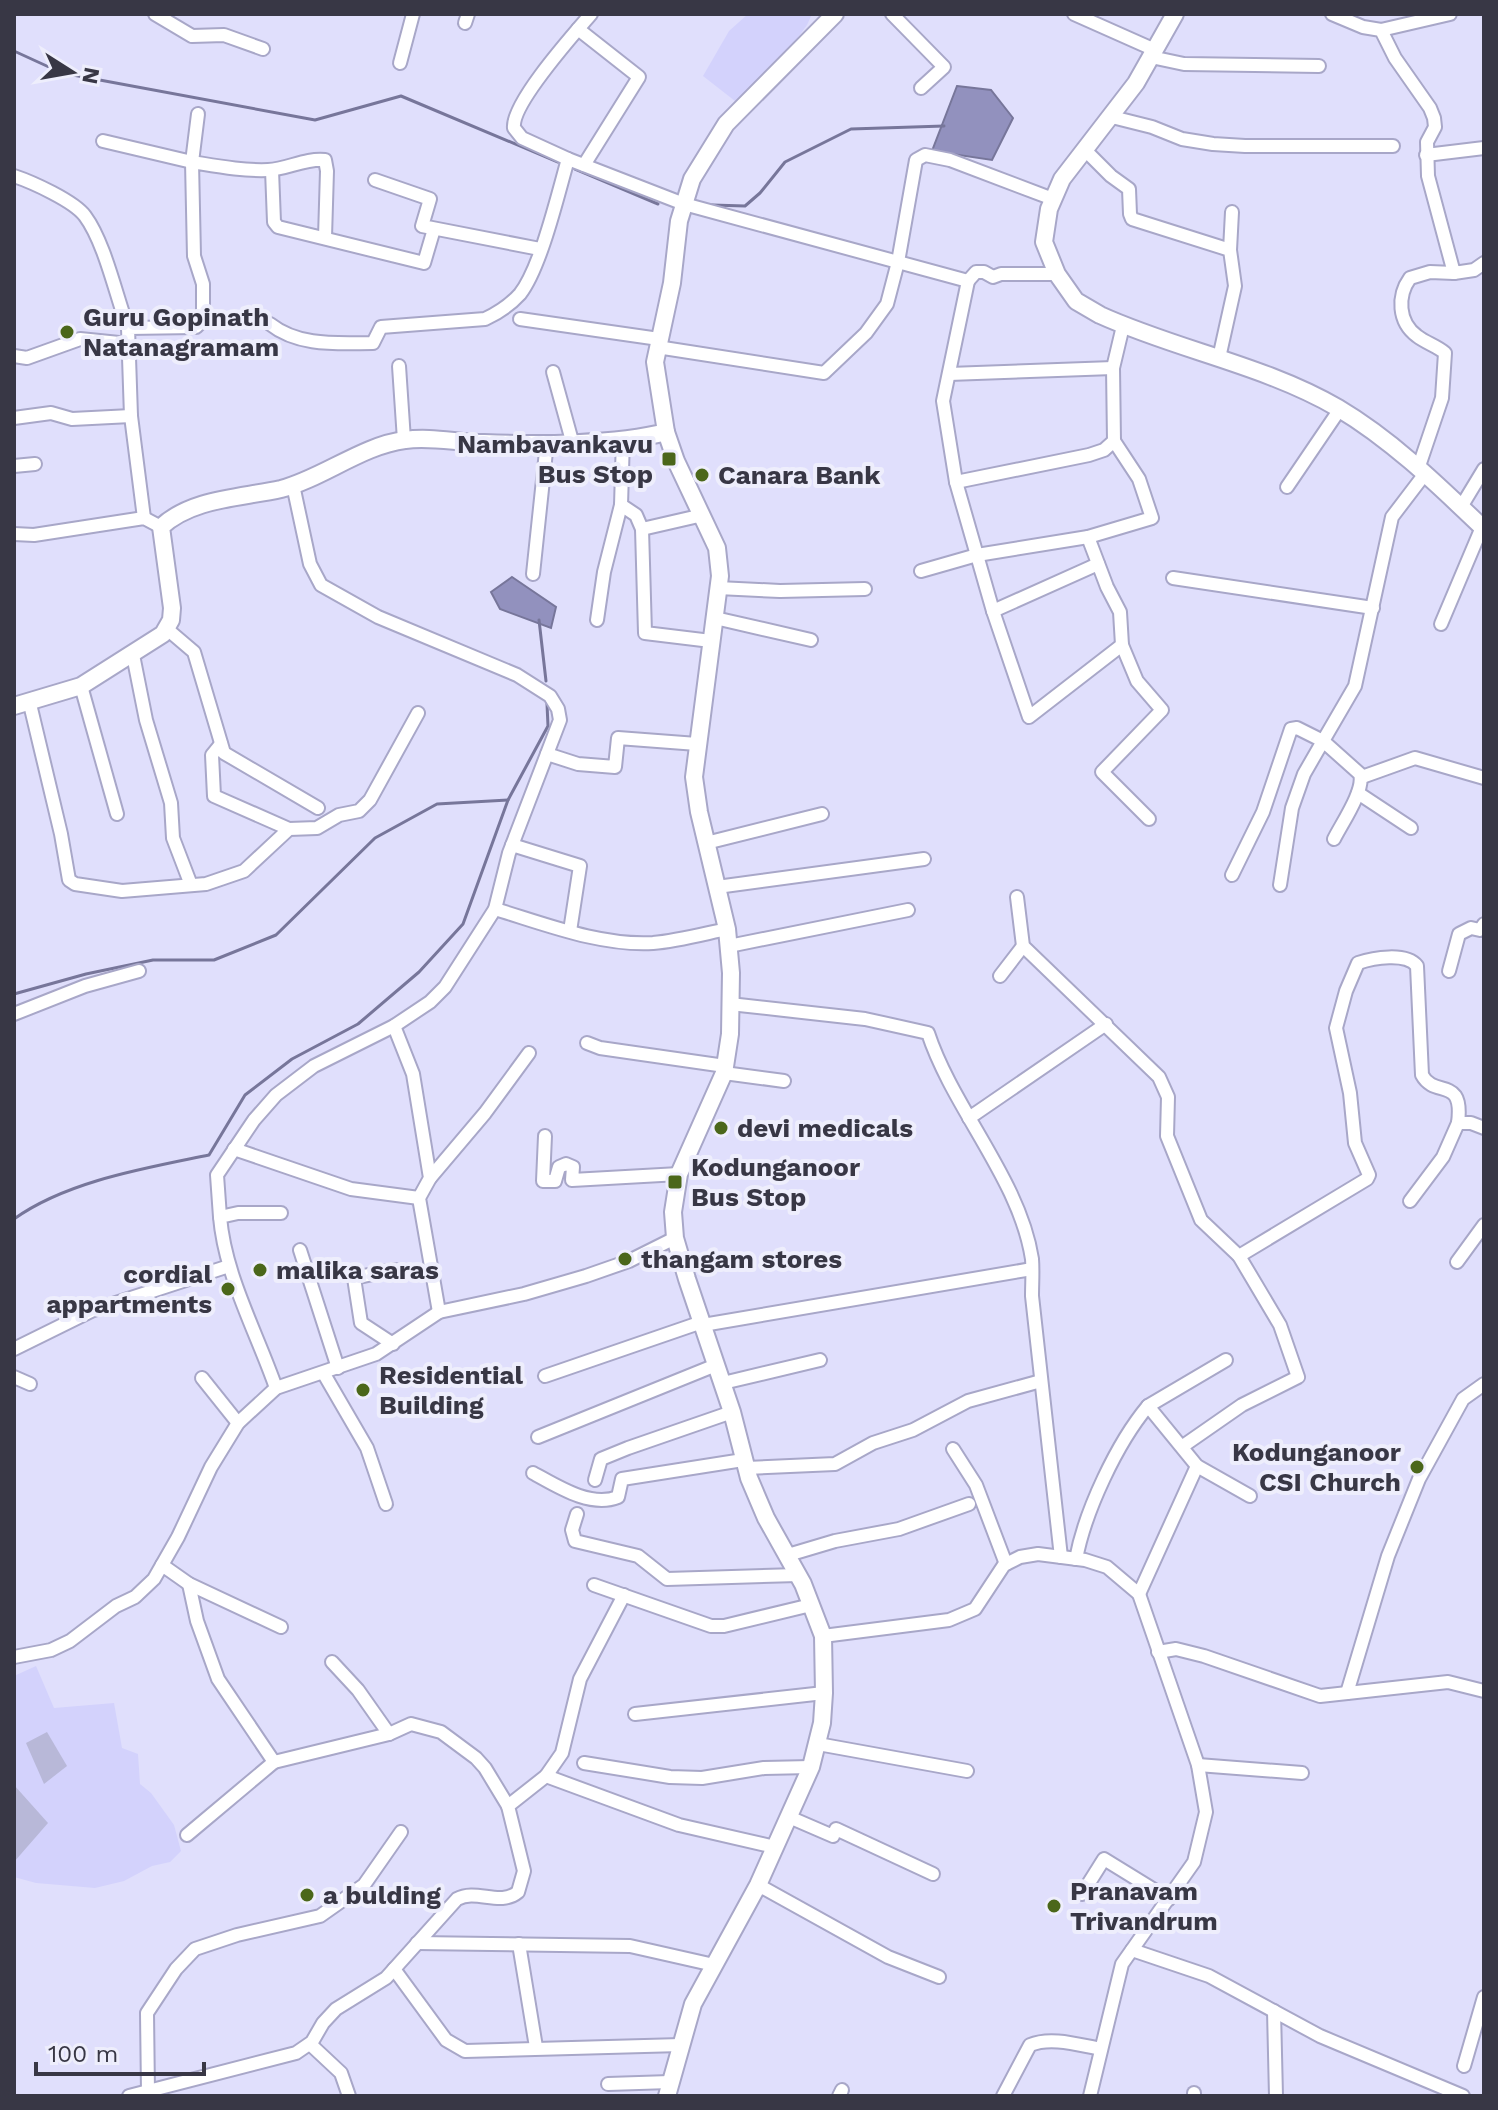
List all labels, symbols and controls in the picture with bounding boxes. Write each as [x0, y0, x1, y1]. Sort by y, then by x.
north arrow [32, 32, 112, 112]
text: N [77, 65, 105, 86]
place label: Guru Gopinath Natanagramam [83, 302, 279, 362]
marker: Guru Gopinath Natanagramam [58, 323, 76, 341]
place label: Nambavankavu Bus Stop [457, 429, 653, 489]
marker: Nambavankavu Bus Stop [660, 450, 678, 468]
place label: Canara Bank [718, 460, 881, 490]
marker: Canara Bank [693, 466, 711, 484]
place label: devi medicals [737, 1113, 913, 1143]
marker: devi medicals [712, 1119, 730, 1137]
place label: Kodunganoor Bus Stop [691, 1152, 861, 1212]
marker: Kodunganoor Bus Stop [666, 1173, 684, 1191]
place label: thangam stores [641, 1244, 842, 1274]
marker: thangam stores [616, 1250, 634, 1268]
place label: malika saras [276, 1255, 439, 1285]
place label: cordial appartments [46, 1259, 212, 1319]
marker: malika saras [251, 1261, 269, 1279]
marker: cordial appartments [219, 1280, 237, 1298]
place label: Residential Building [379, 1360, 524, 1420]
marker: Residential Building [354, 1381, 372, 1399]
place label: Kodunganoor CSI Church [1232, 1437, 1402, 1497]
marker: Kodunganoor CSI Church [1408, 1458, 1426, 1476]
place label: Pranavam Trivandrum [1070, 1876, 1218, 1936]
place label: a bulding [323, 1880, 441, 1910]
marker: a bulding [298, 1886, 316, 1904]
marker: Pranavam Trivandrum [1045, 1897, 1063, 1915]
scale bar [36, 2026, 204, 2076]
text: 100 m [48, 2040, 118, 2068]

